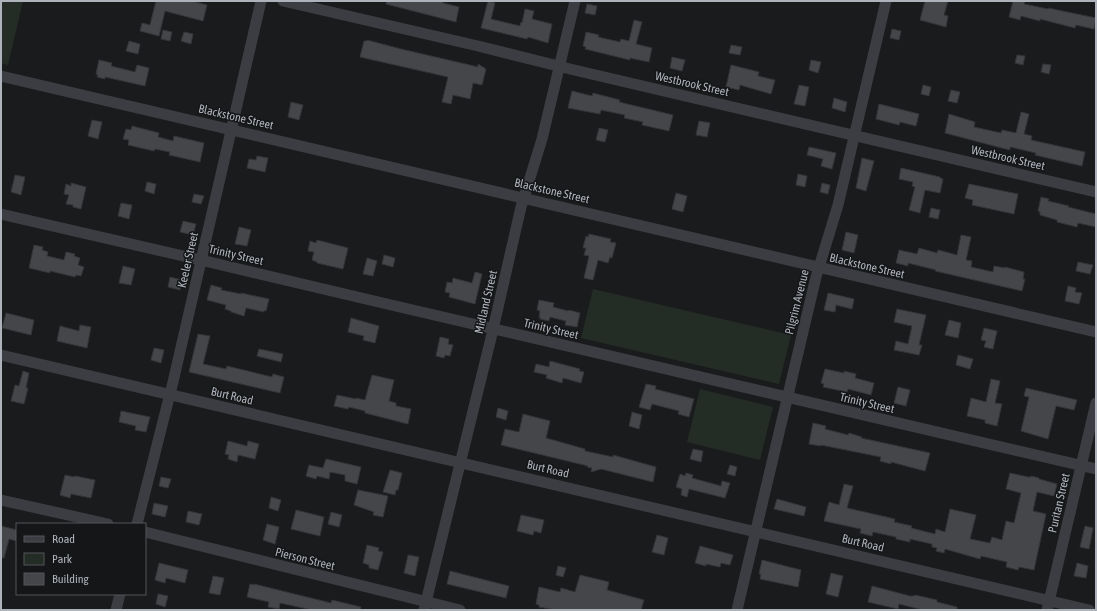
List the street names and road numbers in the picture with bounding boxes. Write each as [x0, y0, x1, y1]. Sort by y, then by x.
street label: Westbrook Street [654, 69, 731, 99]
street label: Blackstone Street [197, 102, 275, 133]
street label: Westbrook Street [970, 143, 1047, 173]
street label: Blackstone Street [513, 176, 591, 207]
street label: Keeler Street [175, 230, 201, 289]
street label: Trinity Street [207, 242, 265, 268]
street label: Blackstone Street [828, 251, 906, 282]
street label: Midland Street [472, 268, 500, 335]
street label: Pilgrim Avenue [782, 268, 812, 336]
street label: Trinity Street [522, 316, 580, 342]
street label: Burt Road [210, 384, 254, 408]
street label: Trinity Street [838, 390, 896, 416]
street label: Burt Road [526, 457, 570, 481]
street label: Puritan Street [1045, 471, 1073, 534]
street label: Burt Road [841, 531, 885, 555]
street label: Pierson Street [274, 545, 337, 573]

